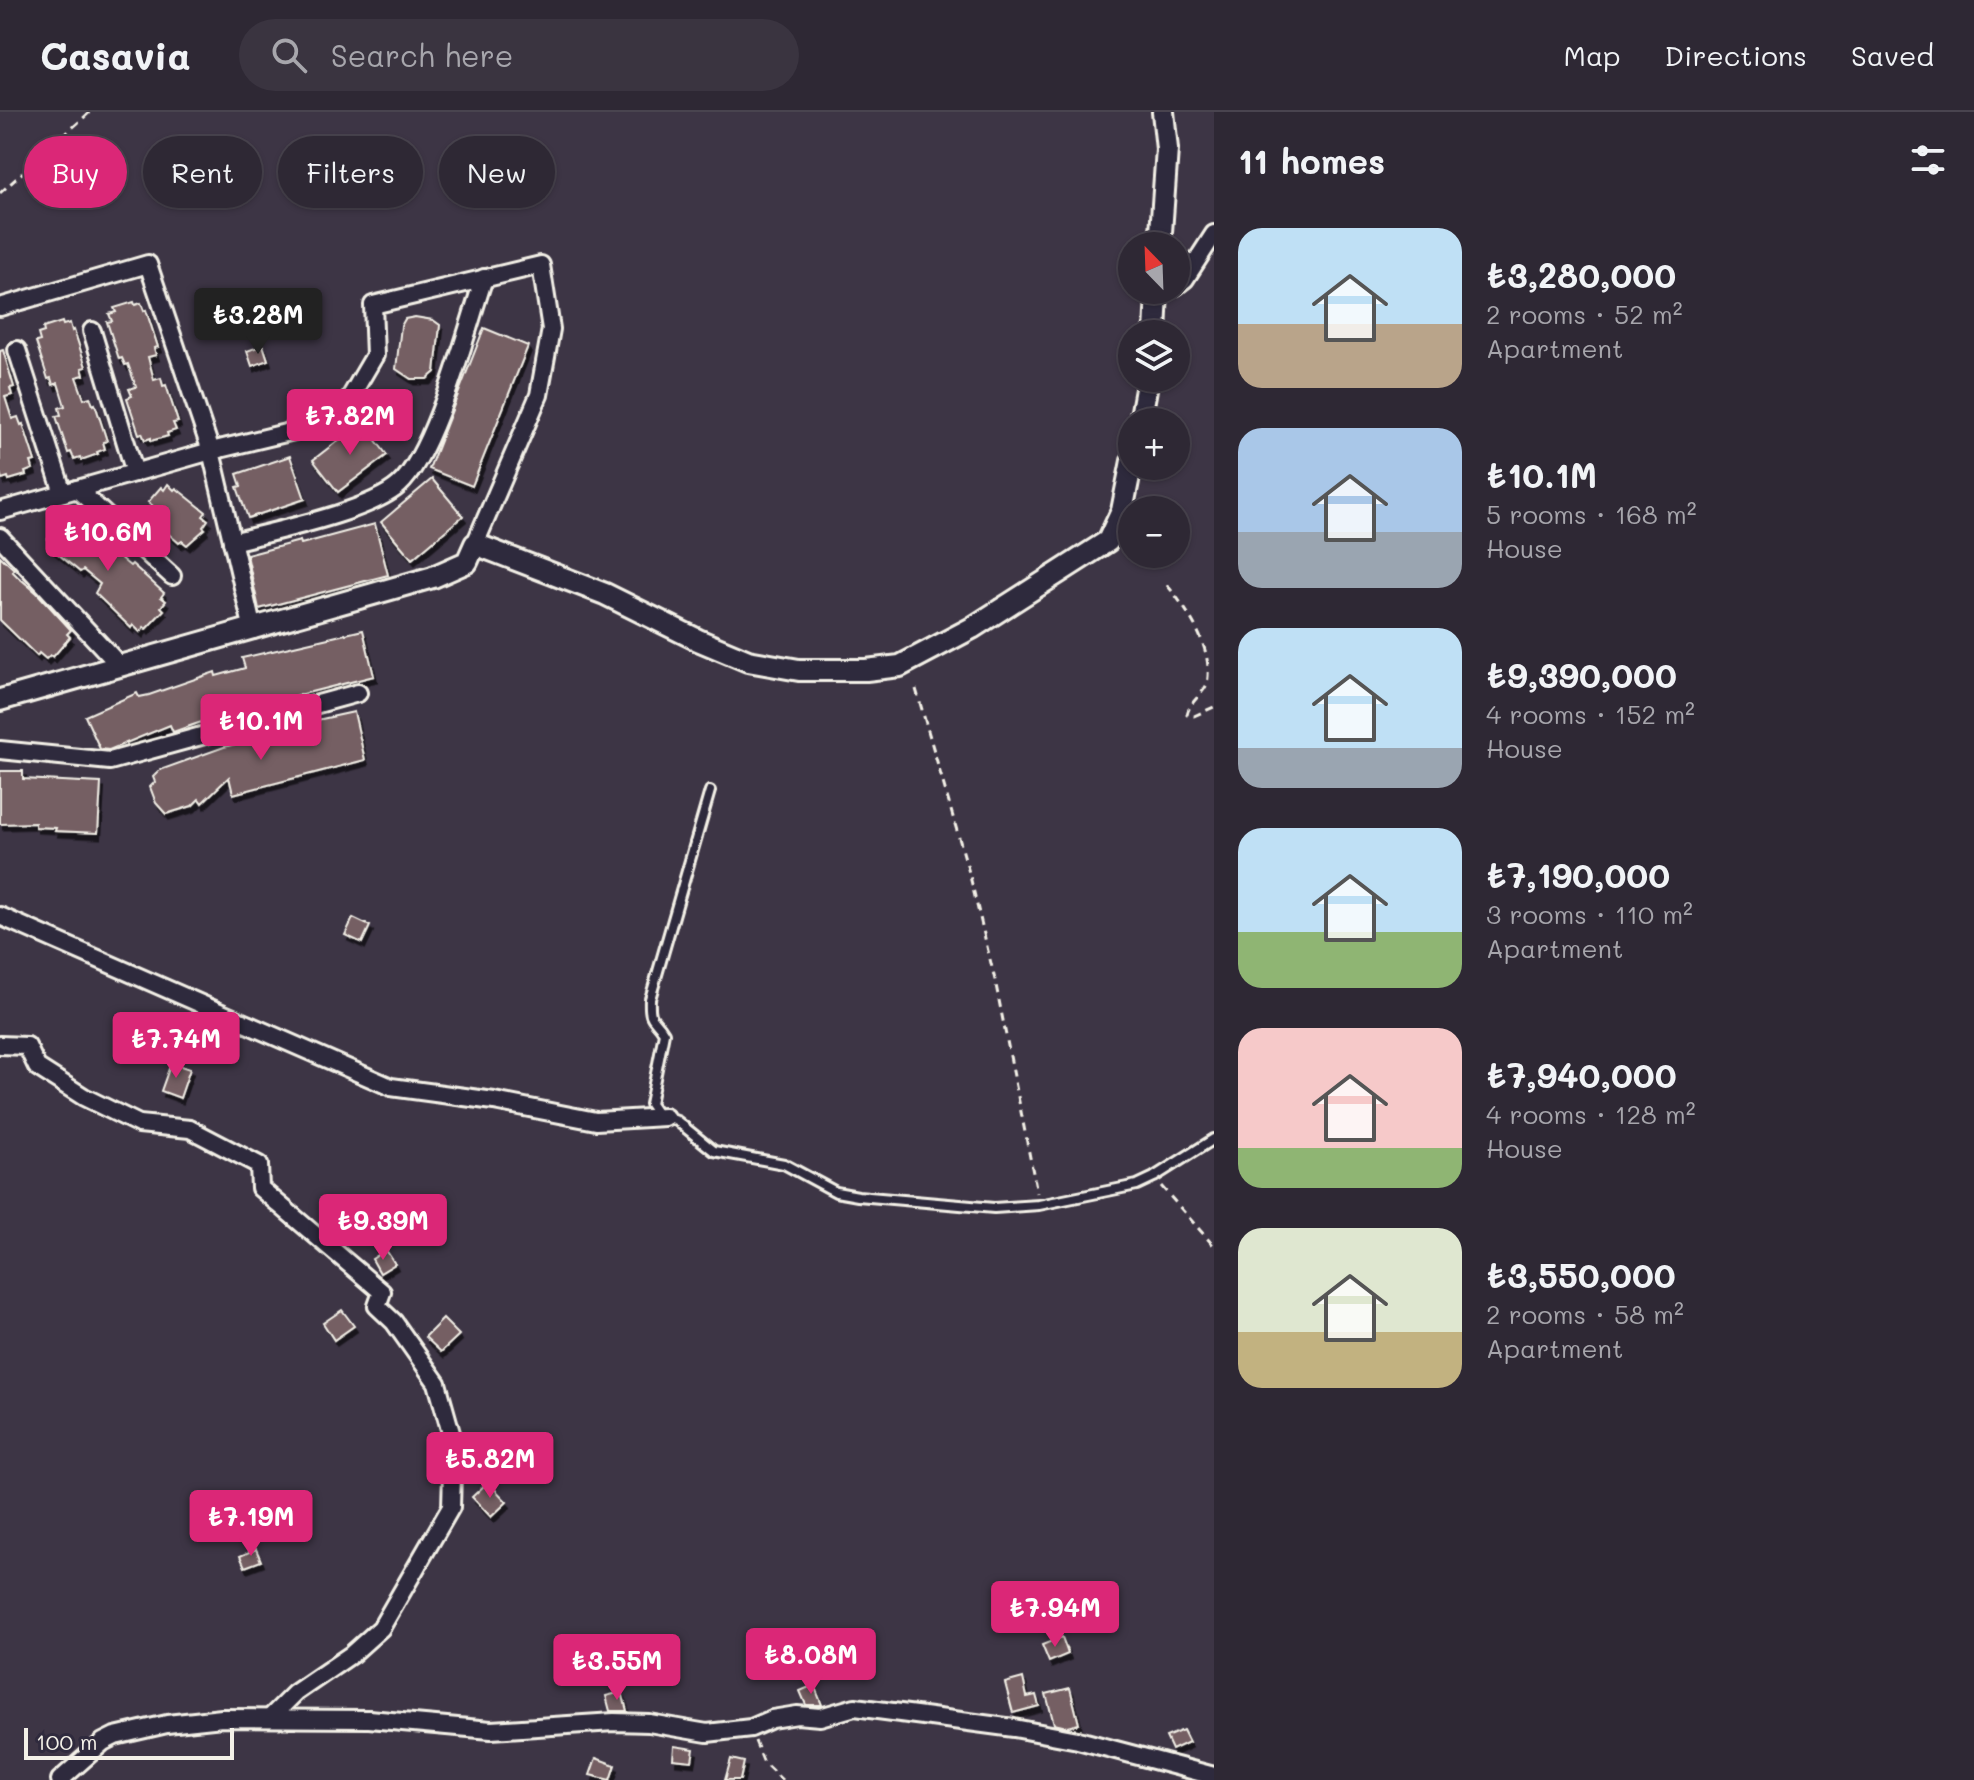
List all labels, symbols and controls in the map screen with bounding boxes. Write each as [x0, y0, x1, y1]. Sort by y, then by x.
search box [239, 19, 799, 91]
text: Casavia [40, 30, 191, 80]
icon: search [267, 33, 311, 77]
text: Search here [331, 35, 513, 75]
text: Map [1564, 37, 1621, 73]
text: Directions [1665, 37, 1807, 73]
text: Saved [1851, 37, 1934, 73]
chip: Buy [24, 136, 127, 208]
chip: Rent [143, 136, 262, 208]
chip: Filters [278, 136, 423, 208]
chip: New [439, 136, 555, 208]
text: 11 homes [1238, 138, 1385, 183]
icon: filters [1906, 138, 1950, 182]
north arrow [1118, 232, 1190, 304]
map controls [1118, 232, 1190, 568]
text: ₺3,280,000 [1486, 252, 1676, 297]
icon: home [1302, 260, 1398, 356]
pin: ₺3.28M [193, 288, 323, 356]
text: ₺3.28M [212, 297, 304, 331]
text: 2 rooms · 52 m² [1486, 297, 1683, 331]
button: layers [1118, 320, 1190, 392]
text: Apartment [1486, 331, 1623, 365]
pin: ₺7.82M [285, 389, 415, 457]
text: ₺7.82M [305, 398, 395, 432]
button: + [1118, 408, 1190, 480]
text: ₺10.1M [1486, 452, 1597, 497]
icon: home [1302, 460, 1398, 556]
button: − [1118, 496, 1190, 568]
text: 5 rooms · 168 m² [1486, 497, 1697, 531]
pin: ₺10.6M [43, 505, 173, 573]
text: ₺10.6M [63, 514, 153, 548]
text: House [1486, 531, 1563, 565]
text: ₺9,390,000 [1486, 652, 1677, 697]
icon: home [1302, 660, 1398, 756]
pin: ₺10.1M [196, 694, 326, 762]
text: 4 rooms · 152 m² [1486, 697, 1695, 731]
text: ₺10.1M [218, 703, 304, 737]
text: House [1486, 731, 1563, 765]
text: ₺7,190,000 [1486, 852, 1670, 897]
icon: home [1302, 860, 1398, 956]
text: 3 rooms · 110 m² [1486, 897, 1693, 931]
text: Apartment [1486, 931, 1623, 965]
pin: ₺7.74M [111, 1012, 241, 1080]
text: ₺7.74M [131, 1021, 221, 1055]
text: ₺7,940,000 [1486, 1052, 1677, 1097]
icon: home [1302, 1060, 1398, 1156]
text: 4 rooms · 128 m² [1486, 1097, 1696, 1131]
text: House [1486, 1131, 1563, 1165]
pin: ₺9.39M [318, 1194, 448, 1262]
text: ₺9.39M [337, 1203, 429, 1237]
text: ₺3,550,000 [1486, 1252, 1676, 1297]
icon: home [1302, 1260, 1398, 1356]
text: 2 rooms · 58 m² [1486, 1297, 1684, 1331]
text: Apartment [1486, 1331, 1623, 1365]
pin: ₺5.82M [425, 1432, 555, 1500]
text: ₺5.82M [444, 1441, 536, 1475]
pin: ₺7.19M [186, 1490, 316, 1558]
text: ₺7.19M [208, 1499, 294, 1533]
pin: ₺7.94M [990, 1581, 1120, 1649]
text: ₺7.94M [1009, 1590, 1101, 1624]
pin: ₺8.08M [746, 1628, 876, 1696]
pin: ₺3.55M [552, 1634, 682, 1702]
text: ₺8.08M [764, 1637, 858, 1671]
text: ₺3.55M [571, 1643, 663, 1677]
scale bar [24, 1724, 234, 1760]
text: 100 m [36, 1727, 98, 1756]

